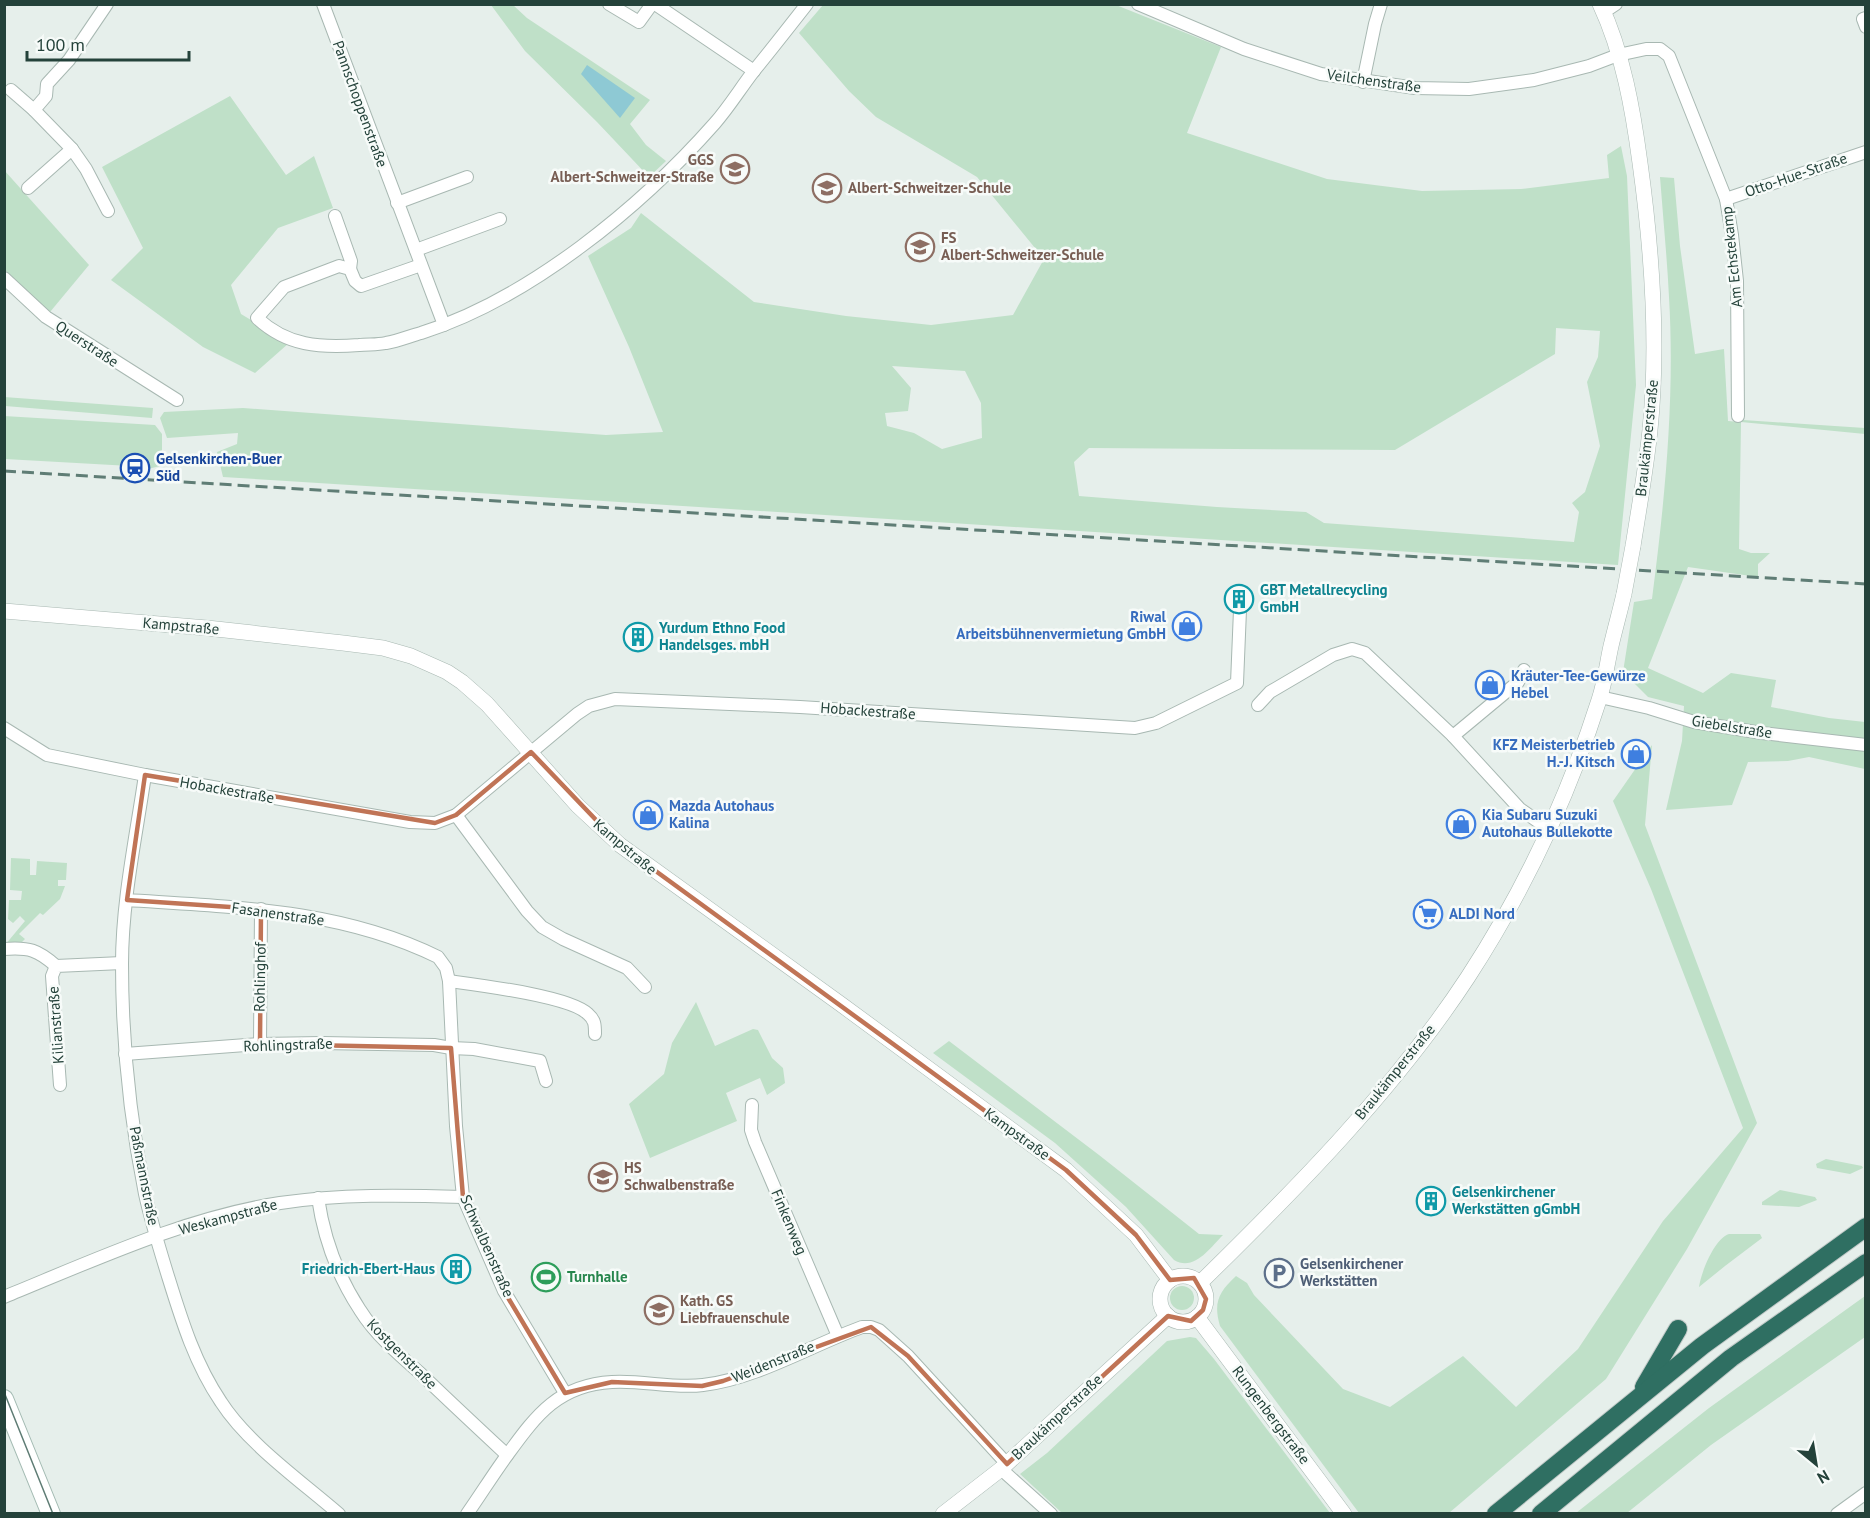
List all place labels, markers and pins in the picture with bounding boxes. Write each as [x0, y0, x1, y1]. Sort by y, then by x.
place label: GGS Albert-Schweitzer-Straße [551, 150, 714, 186]
school or university icon: GGS Albert-Schweitzer-Straße [719, 153, 751, 185]
school or university icon: Albert-Schweitzer-Schule [811, 172, 843, 204]
place label: Albert-Schweitzer-Schule [848, 178, 1012, 197]
place label: FS Albert-Schweitzer-Schule [941, 228, 1105, 264]
school or university icon: FS Albert-Schweitzer-Schule [904, 231, 936, 263]
place label: Gelsenkirchen-Buer Süd [156, 449, 282, 485]
station icon: Gelsenkirchen-Buer Süd [119, 452, 151, 484]
place label: GBT Metallrecycling GmbH [1260, 580, 1388, 616]
building icon: GBT Metallrecycling GmbH [1223, 583, 1255, 615]
place label: Riwal Arbeitsbühnenvermietung GmbH [956, 607, 1167, 643]
shop icon: Riwal Arbeitsbühnenvermietung GmbH [1171, 610, 1203, 642]
place label: Yurdum Ethno Food Handelsges. mbH [658, 618, 785, 654]
building icon: Yurdum Ethno Food Handelsges. mbH [622, 621, 654, 653]
place label: Kräuter-Tee-Gewürze Hebel [1511, 666, 1646, 702]
shop icon: Kräuter-Tee-Gewürze Hebel [1474, 669, 1506, 701]
place label: KFZ Meisterbetrieb H.-J. Kitsch [1493, 735, 1615, 771]
shop icon: KFZ Meisterbetrieb H.-J. Kitsch [1620, 738, 1652, 770]
place label: Mazda Autohaus Kalina [669, 796, 774, 832]
shop icon: Mazda Autohaus Kalina [632, 799, 664, 831]
place label: Kia Subaru Suzuki Autohaus Bullekotte [1482, 805, 1613, 841]
shop icon: Kia Subaru Suzuki Autohaus Bullekotte [1445, 808, 1477, 840]
supermarket icon: ALDI Nord [1412, 898, 1444, 930]
place label: ALDI Nord [1449, 904, 1515, 923]
place label: HS Schwalbenstraße [624, 1158, 735, 1194]
school or university icon: HS Schwalbenstraße [587, 1161, 619, 1193]
place label: Gelsenkirchener Werkstätten gGmbH [1452, 1182, 1580, 1218]
building icon: Gelsenkirchener Werkstätten gGmbH [1415, 1185, 1447, 1217]
building icon: Friedrich-Ebert-Haus [440, 1253, 472, 1285]
place label: Gelsenkirchener Werkstätten [1300, 1254, 1404, 1290]
parking icon: Gelsenkirchener Werkstätten [1263, 1257, 1295, 1289]
place label: Friedrich-Ebert-Haus [302, 1259, 435, 1278]
sports icon: Turnhalle [530, 1261, 562, 1293]
place label: Turnhalle [567, 1267, 628, 1286]
place label: Kath. GS Liebfrauenschule [680, 1291, 790, 1327]
school or university icon: Kath. GS Liebfrauenschule [643, 1294, 675, 1326]

